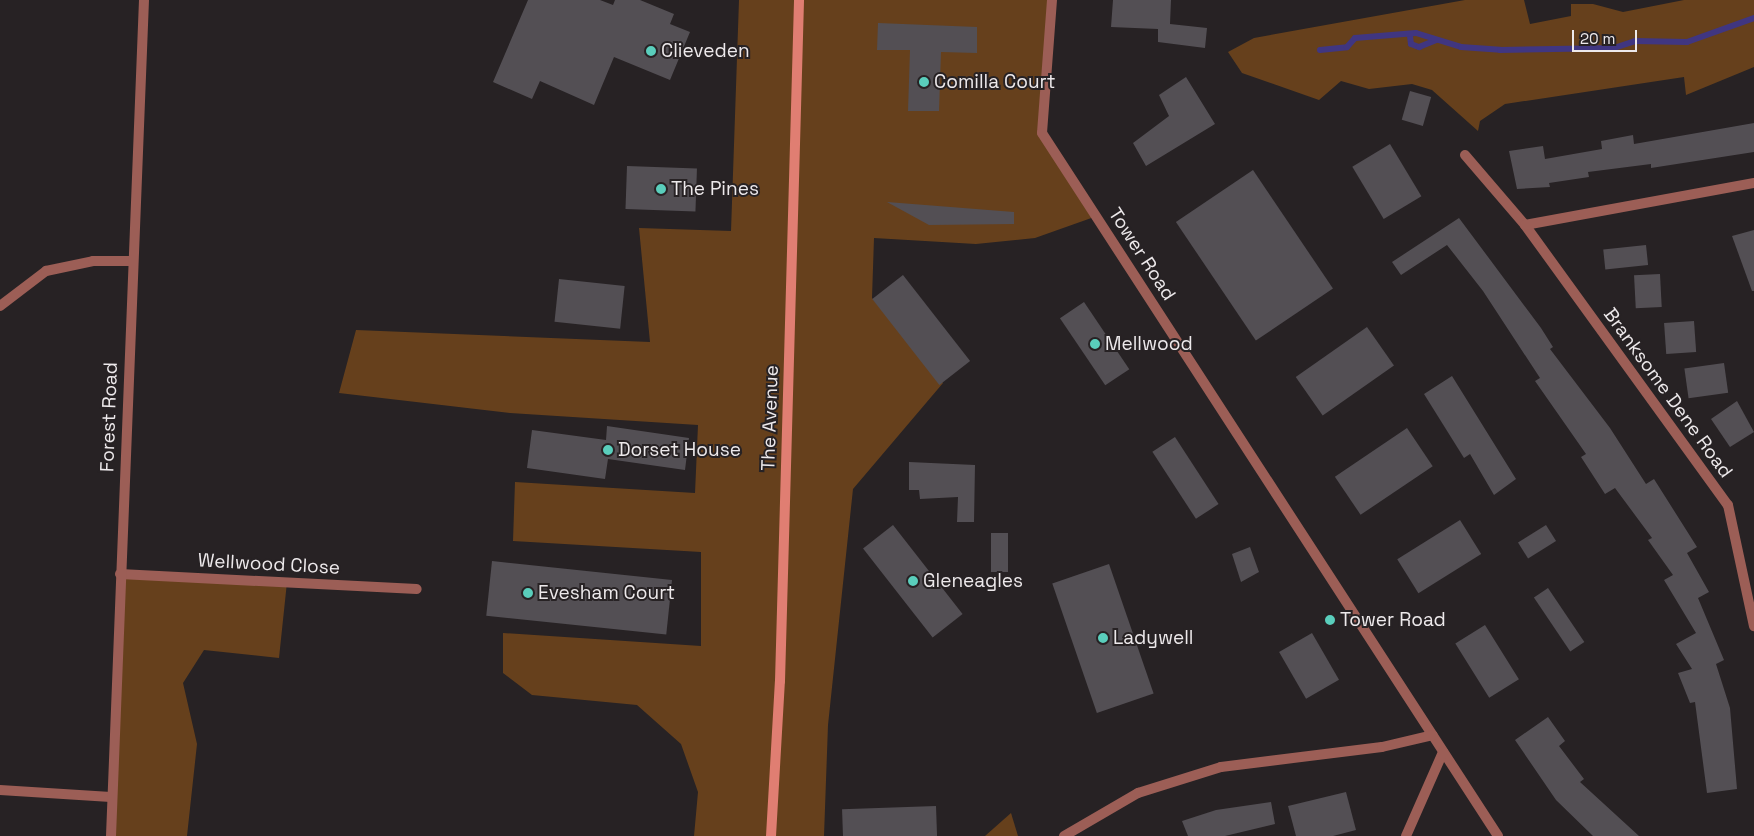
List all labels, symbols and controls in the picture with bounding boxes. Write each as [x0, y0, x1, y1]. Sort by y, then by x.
scale bar [1574, 20, 1639, 52]
text: 20 m [1580, 29, 1615, 48]
place label: Clieveden [661, 40, 750, 62]
marker: Clieveden [645, 45, 657, 57]
place label: Comilla Court [934, 71, 1056, 93]
marker: Comilla Court [918, 76, 930, 88]
place label: The Pines [671, 178, 759, 200]
marker: The Pines [655, 183, 667, 195]
street label: Tower Road [1104, 203, 1180, 305]
street label: Branksome Dene Road [1599, 304, 1737, 482]
place label: Mellwood [1105, 333, 1193, 355]
marker: Mellwood [1089, 338, 1101, 350]
street label: Forest Road [96, 362, 122, 472]
street label: The Avenue [757, 365, 783, 471]
place label: Dorset House [618, 439, 741, 461]
marker: Dorset House [602, 444, 614, 456]
street label: Wellwood Close [197, 549, 341, 579]
place label: Gleneagles [923, 570, 1023, 592]
marker: Gleneagles [907, 575, 919, 587]
place label: Evesham Court [538, 582, 675, 604]
marker: Evesham Court [522, 587, 534, 599]
place label: Tower Road [1340, 609, 1446, 631]
marker: Tower Road [1324, 614, 1336, 626]
place label: Ladywell [1113, 627, 1193, 649]
marker: Ladywell [1097, 632, 1109, 644]

